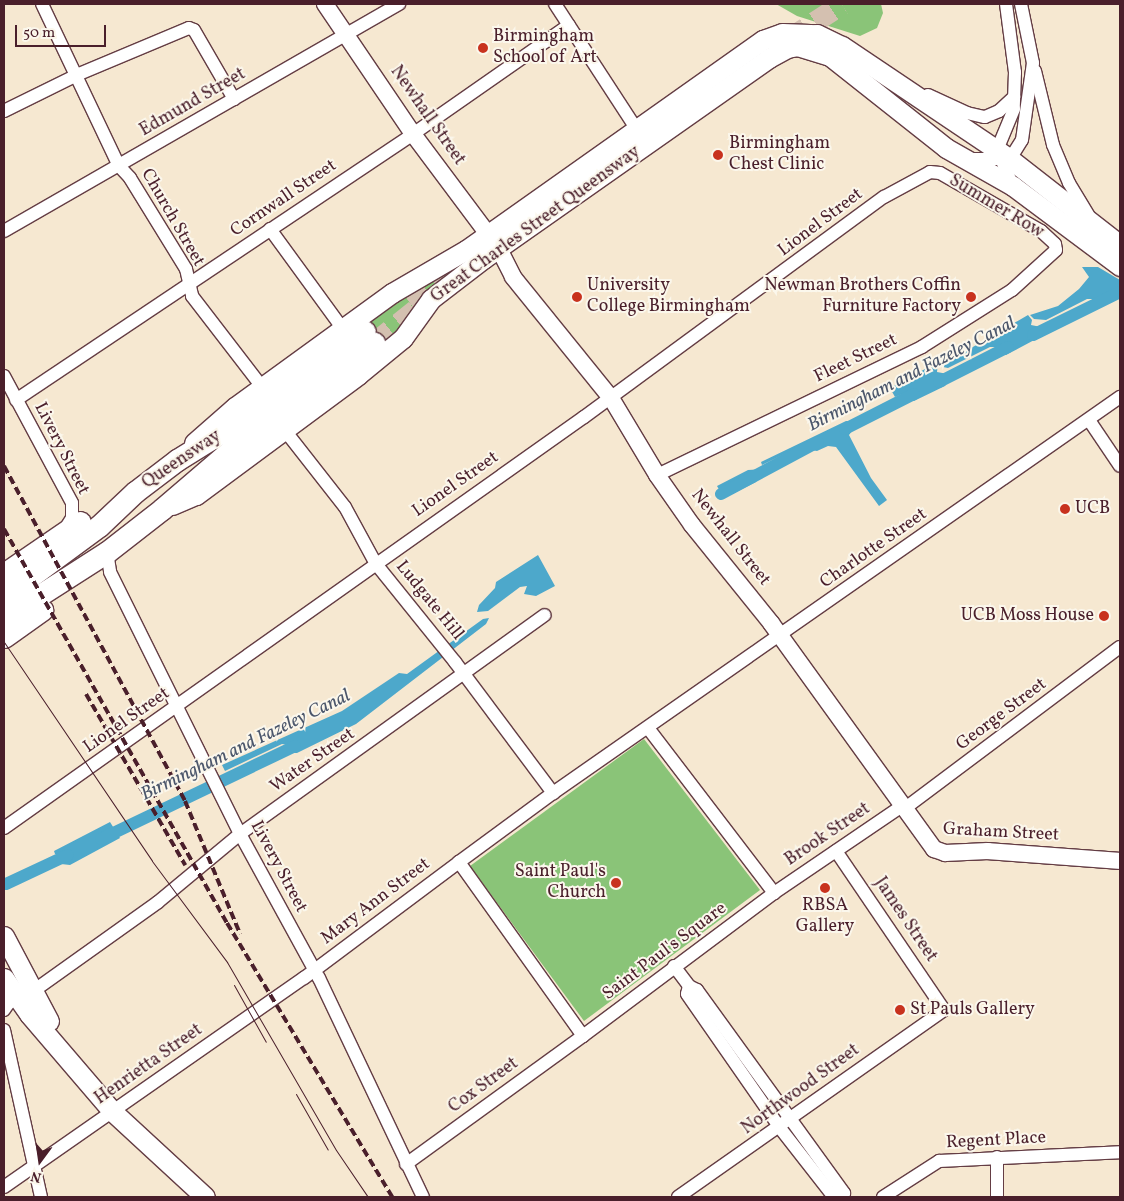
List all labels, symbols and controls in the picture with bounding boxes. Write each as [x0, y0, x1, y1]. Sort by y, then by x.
scale bar [18, 15, 109, 47]
text: 50 m [23, 23, 55, 44]
place label: Birmingham School of Art [493, 27, 595, 70]
marker: Birmingham School of Art [477, 42, 489, 54]
street label: Newhall Street [385, 62, 469, 170]
street label: Edmund Street [136, 64, 250, 142]
place label: Birmingham Chest Clinic [729, 134, 830, 176]
street label: Great Charles Street Queensway [427, 142, 645, 308]
marker: Birmingham Chest Clinic [711, 148, 725, 162]
street label: Cornwall Street [227, 156, 341, 242]
street label: Church Street [135, 165, 209, 271]
street label: Summer Row [945, 170, 1047, 244]
street label: Lionel Street [774, 184, 868, 262]
place label: University College Birmingham [587, 276, 750, 318]
place label: Newman Brothers Coffin Furniture Factory [764, 276, 961, 318]
marker: University College Birmingham [571, 291, 583, 303]
marker: Newman Brothers Coffin Furniture Factory [965, 291, 977, 303]
water label: Birmingham and Fazeley Canal [804, 313, 1020, 437]
street label: Fleet Street [811, 330, 901, 388]
street label: Livery Street [28, 399, 94, 499]
street label: Queensway [138, 426, 226, 494]
street label: Lionel Street [409, 447, 503, 523]
street label: Newhall Street [686, 485, 774, 591]
place label: UCB [1075, 498, 1110, 520]
marker: UCB [1059, 503, 1071, 515]
street label: Charlotte Street [816, 504, 932, 594]
street label: Ludgate Hill [390, 557, 468, 645]
place label: UCB Moss House [961, 605, 1094, 627]
marker: UCB Moss House [1098, 610, 1110, 622]
street label: George Street [953, 674, 1051, 756]
street label: Lionel Street [80, 683, 174, 759]
water label: Birmingham and Fazeley Canal [138, 685, 354, 807]
street label: Water Street [266, 724, 360, 798]
street label: Brook Street [781, 799, 875, 871]
street label: Livery Street [245, 817, 311, 917]
street label: Graham Street [942, 819, 1060, 847]
street label: Mary Ann Street [317, 854, 435, 950]
place label: Saint Paul's Church [515, 862, 606, 904]
street label: James Street [869, 873, 941, 967]
marker: Saint Paul's Church [610, 877, 622, 889]
marker: RBSA Gallery [819, 882, 831, 894]
place label: RBSA Gallery [796, 896, 854, 939]
street label: Saint Paul's Square [599, 898, 731, 1006]
place label: St Pauls Gallery [910, 999, 1035, 1021]
marker: St Pauls Gallery [894, 1004, 906, 1016]
street label: Henrietta Street [91, 1020, 207, 1110]
street label: Northwood Street [738, 1040, 864, 1140]
street label: Cox Street [445, 1053, 523, 1119]
street label: Regent Place [945, 1128, 1047, 1154]
north arrow [15, 1136, 65, 1186]
text: N [29, 1166, 43, 1186]

